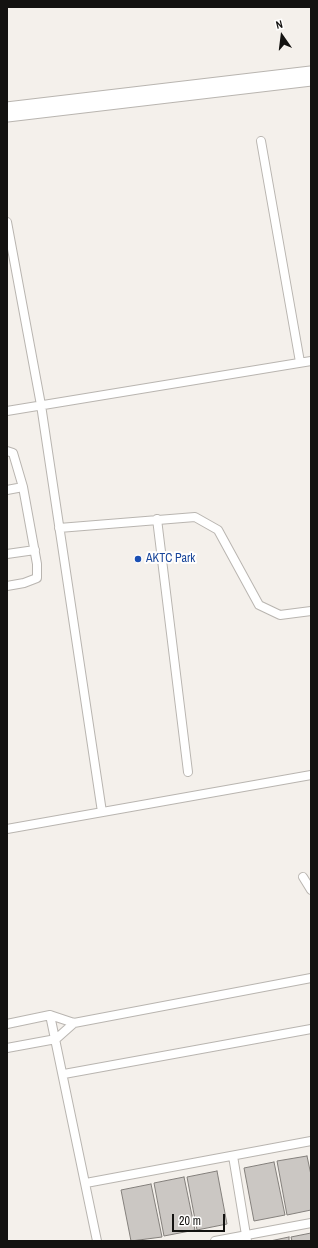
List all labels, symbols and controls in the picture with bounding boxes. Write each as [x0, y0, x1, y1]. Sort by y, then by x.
north arrow [262, 16, 302, 56]
text: N [274, 17, 284, 32]
place label: AKTC Park [146, 552, 195, 566]
marker: AKTC Park [133, 554, 143, 564]
scale bar [174, 1206, 227, 1232]
text: 20 m [179, 1213, 201, 1229]

